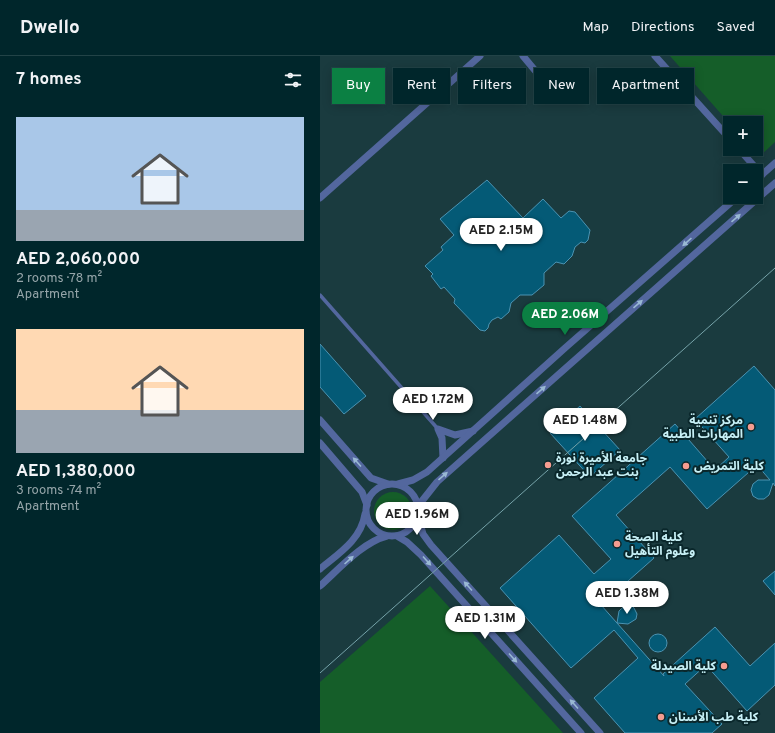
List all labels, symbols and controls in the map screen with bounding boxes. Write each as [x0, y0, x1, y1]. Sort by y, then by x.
text: Dwello [20, 16, 80, 40]
text: Map [583, 19, 609, 36]
text: Directions [631, 19, 695, 36]
text: Saved [717, 19, 755, 36]
chip: Buy [332, 68, 385, 104]
chip: Rent [393, 68, 450, 104]
chip: Filters [458, 68, 526, 104]
chip: New [534, 68, 589, 104]
chip: Apartment [597, 68, 694, 104]
text: 7 homes [16, 69, 82, 91]
icon: filters [282, 69, 304, 91]
map controls [723, 116, 763, 204]
button: + [723, 116, 763, 156]
icon: home [124, 143, 196, 215]
button: − [723, 164, 763, 204]
one-way arrow [731, 214, 740, 223]
pin: AED 2.15M [455, 218, 547, 252]
text: AED 2.15M [469, 223, 533, 239]
one-way arrow [682, 237, 692, 246]
text: AED 2,060,000 [16, 249, 140, 271]
text: 2 rooms · 78 m² [16, 271, 102, 287]
text: Apartment [16, 287, 79, 303]
one-way arrow [633, 299, 643, 309]
pin: AED 2.06M [519, 302, 611, 336]
text: AED 2.06M [531, 307, 599, 323]
icon: home [124, 355, 196, 427]
one-way arrow [536, 386, 545, 395]
pin: AED 1.72M [387, 387, 479, 421]
text: AED 1.72M [402, 392, 464, 408]
pin: AED 1.48M [539, 408, 631, 442]
text: AED 1.48M [552, 413, 618, 429]
place label: مركز تنمية المهارات الطبية [663, 413, 743, 443]
marker: مركز تنمية المهارات الطبية [746, 422, 756, 432]
place label: جامعة الأميرة نورة بنت عبد الرحمن [556, 451, 648, 481]
one-way arrow [353, 457, 362, 466]
place label: كلية التمريض [694, 459, 765, 475]
marker: جامعة الأميرة نورة بنت عبد الرحمن [543, 460, 553, 470]
text: AED 1,380,000 [16, 461, 136, 483]
marker: كلية التمريض [681, 461, 691, 471]
one-way arrow [438, 472, 448, 481]
text: 3 rooms · 74 m² [16, 483, 101, 499]
text: Apartment [16, 499, 79, 515]
pin: AED 1.96M [371, 502, 463, 536]
text: AED 1.96M [385, 507, 449, 523]
place label: كلية الصحة وعلوم التأهيل [625, 530, 695, 560]
marker: كلية الصحة وعلوم التأهيل [612, 539, 622, 549]
one-way arrow [344, 555, 354, 565]
one-way arrow [422, 556, 431, 566]
one-way arrow [463, 581, 473, 591]
pin: AED 1.38M [581, 581, 673, 615]
text: AED 1.38M [595, 586, 659, 602]
pin: AED 1.31M [439, 606, 531, 640]
text: AED 1.31M [454, 611, 516, 627]
one-way arrow [509, 652, 518, 663]
place label: كلية الصيدلة [651, 659, 717, 675]
marker: كلية الصيدلة [719, 661, 729, 671]
one-way arrow [569, 699, 578, 709]
place label: كلية طب الأسنان [669, 710, 759, 726]
marker: كلية طب الأسنان [656, 712, 666, 722]

